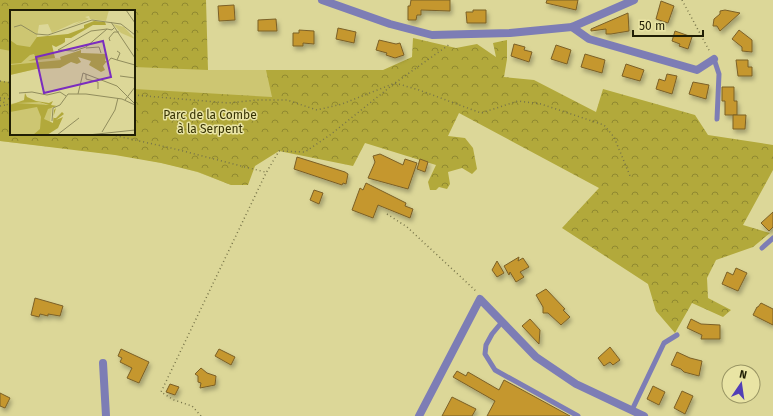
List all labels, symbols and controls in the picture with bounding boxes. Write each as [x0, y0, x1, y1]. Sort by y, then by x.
inset map [10, 10, 135, 135]
scale bar [633, 12, 703, 38]
text: 50 m [639, 19, 665, 33]
park label: Parc de la Combe à la Serpent [163, 108, 257, 136]
north arrow [721, 364, 761, 404]
text: N [738, 368, 748, 382]

